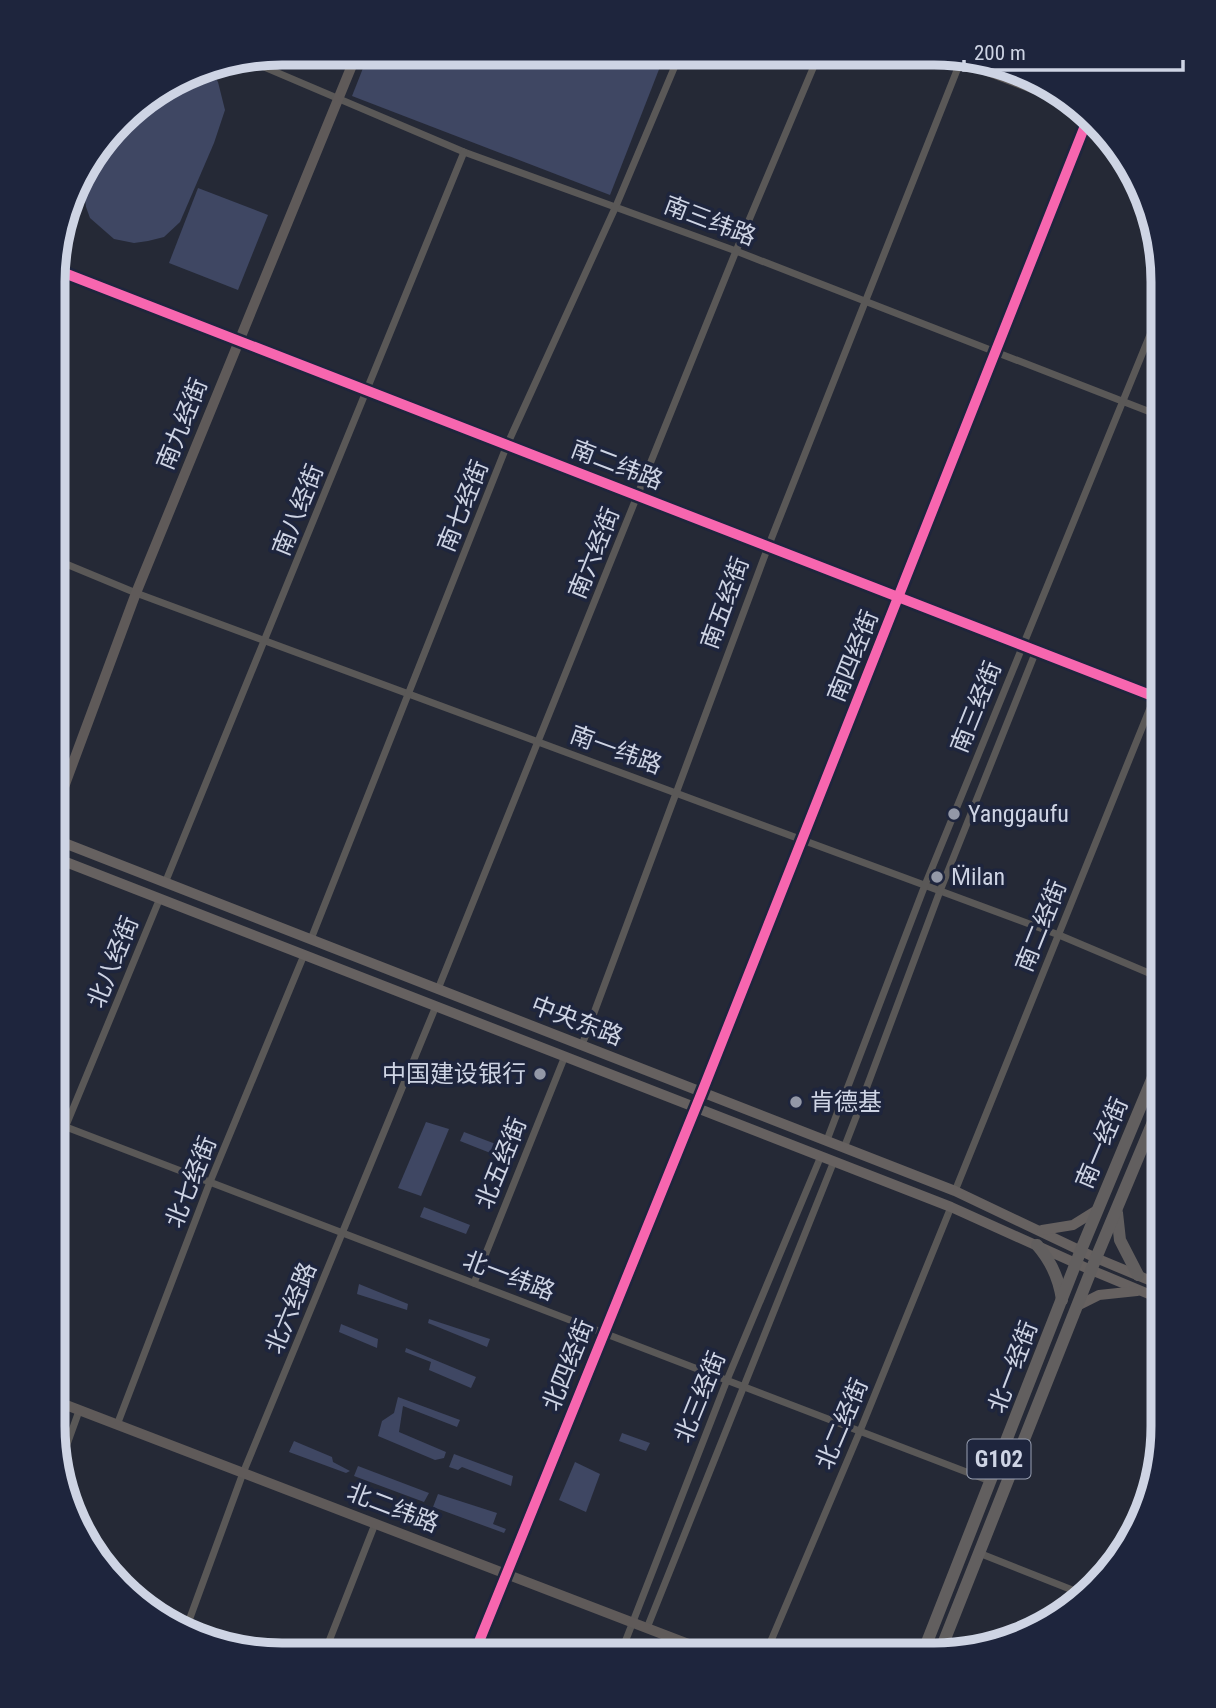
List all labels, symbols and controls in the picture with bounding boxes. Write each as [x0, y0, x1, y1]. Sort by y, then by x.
scale bar [964, 28, 1183, 72]
text: 200 m [974, 41, 1026, 65]
street label: 南三纬路 [660, 191, 760, 251]
street label: 南九经街 [151, 374, 213, 474]
street label: 南二纬路 [567, 435, 667, 495]
street label: 南七经街 [432, 456, 494, 556]
street label: 南八经街 [267, 460, 329, 560]
street label: 南六经街 [563, 503, 625, 603]
street label: 南五经街 [695, 553, 755, 653]
street label: 南四经街 [822, 606, 884, 706]
street label: 南三经街 [945, 657, 1007, 757]
street label: 南一纬路 [566, 720, 666, 780]
place label: Yanggaufu [968, 800, 1069, 828]
marker: Yanggaufu [946, 806, 962, 822]
place label: M̈ilan [951, 863, 1005, 891]
marker: M̈ilan [929, 869, 945, 885]
street label: 南二经街 [1010, 876, 1072, 976]
street label: 北八经街 [82, 912, 144, 1012]
street label: 中央东路 [527, 991, 627, 1051]
place label: 中国建设银行 [382, 1060, 526, 1088]
marker: 中国建设银行 [532, 1066, 548, 1082]
place label: 肯德基 [810, 1088, 882, 1116]
street label: 南一经街 [1070, 1093, 1134, 1193]
marker: 肯德基 [788, 1094, 804, 1110]
street label: 北五经街 [470, 1113, 532, 1213]
street label: 北七经街 [160, 1132, 222, 1232]
street label: 北一纬路 [459, 1246, 559, 1306]
street label: 北六经路 [260, 1258, 322, 1358]
street label: 北四经街 [537, 1315, 599, 1415]
street label: 北一经街 [983, 1317, 1043, 1417]
street label: 北三经街 [669, 1347, 731, 1447]
street label: 北二经街 [810, 1374, 874, 1474]
road number: G102 [968, 1440, 1030, 1478]
street label: 北二纬路 [343, 1478, 443, 1538]

